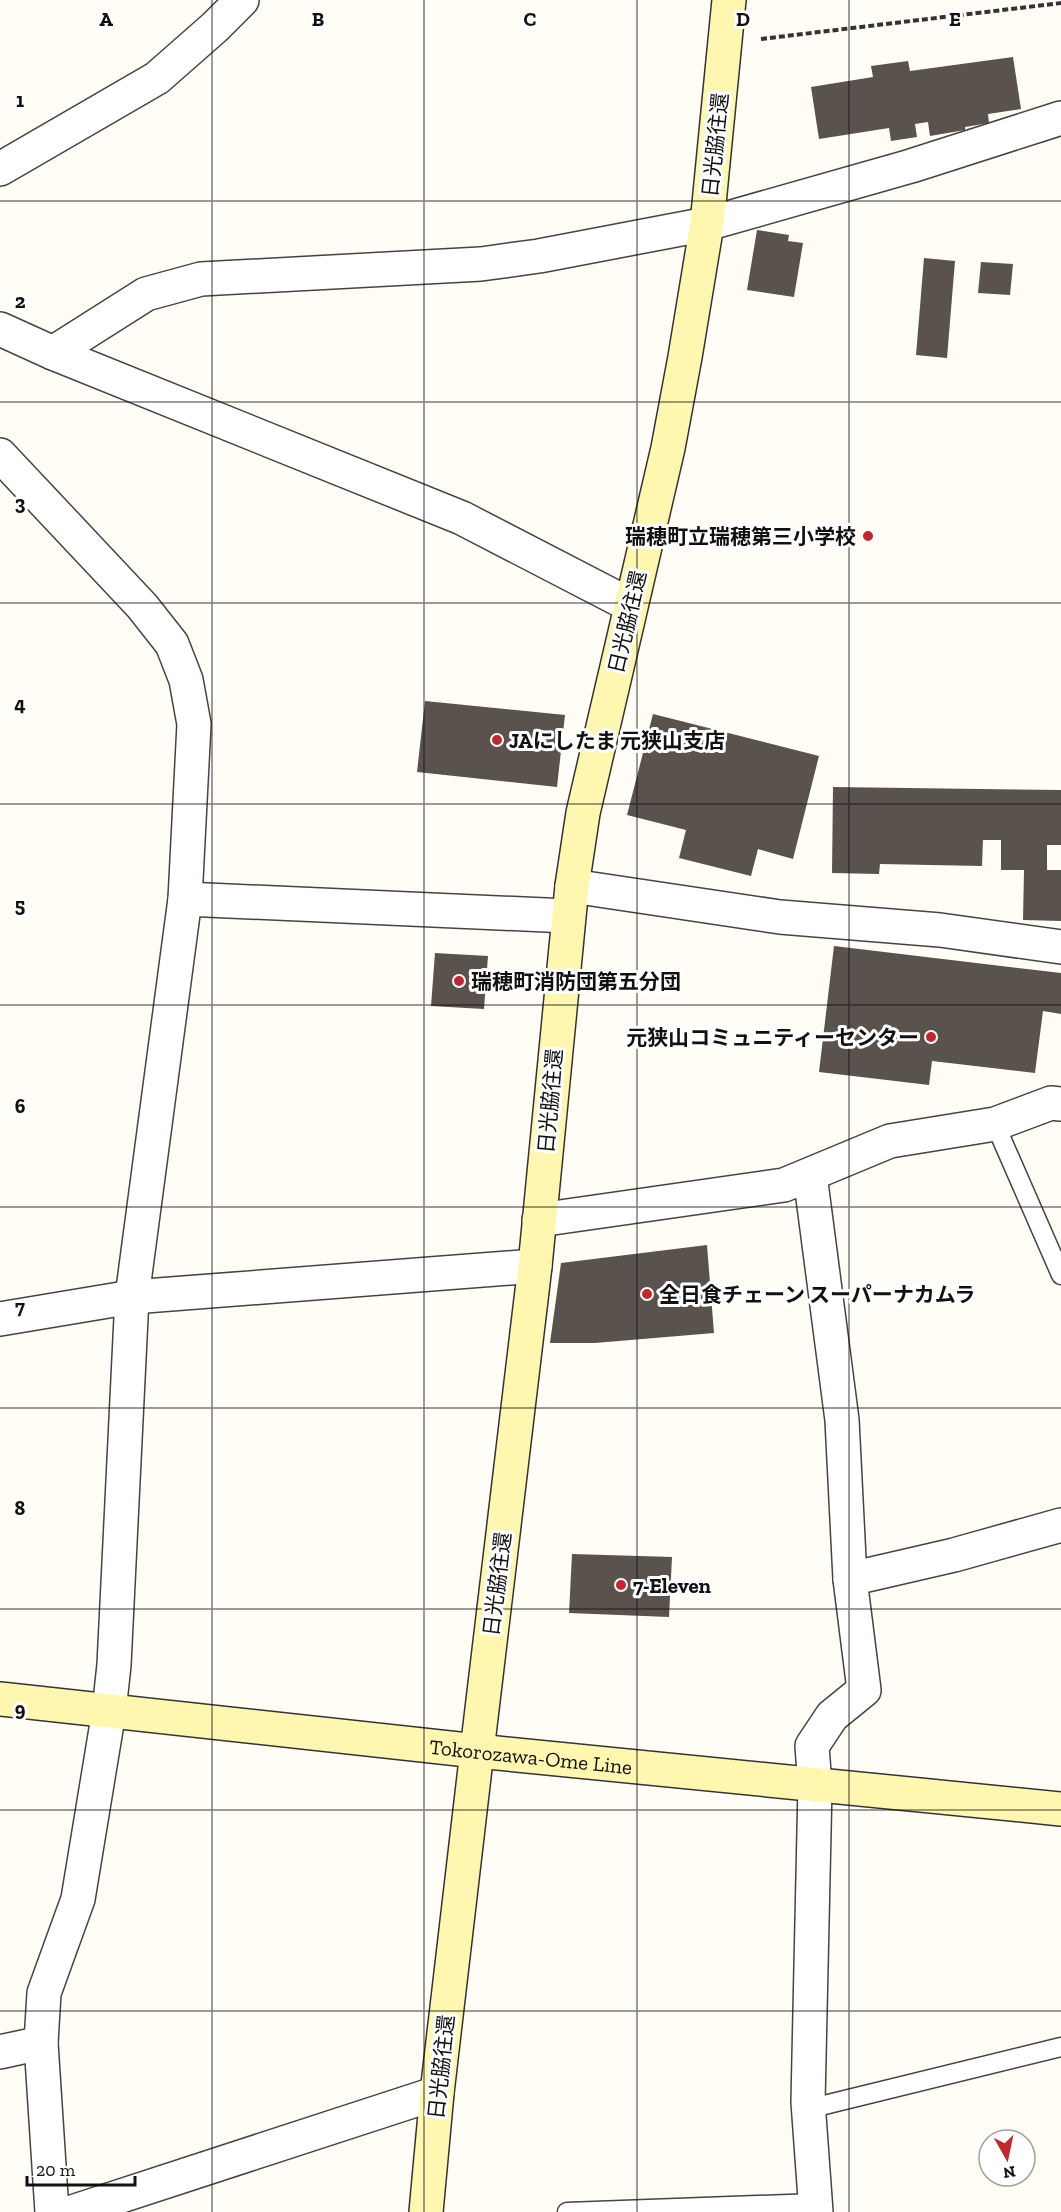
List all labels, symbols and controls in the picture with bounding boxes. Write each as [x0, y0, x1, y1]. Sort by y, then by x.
text: A [99, 7, 113, 31]
text: B [312, 7, 324, 31]
text: C [524, 7, 537, 31]
text: D [736, 7, 750, 31]
text: E [949, 7, 961, 31]
text: 1 [16, 88, 24, 112]
street label: 日光脇往還 [697, 91, 733, 199]
text: 2 [15, 289, 26, 313]
text: 3 [15, 491, 26, 515]
place label: 瑞穂町立瑞穂第三小学校 [625, 524, 856, 549]
marker: 瑞穂町立瑞穂第三小学校 [861, 529, 875, 543]
street label: 日光脇往還 [603, 568, 651, 676]
text: 4 [14, 692, 26, 716]
place label: JAにしたま 元狭山支店 [509, 728, 725, 753]
marker: JAにしたま 元狭山支店 [490, 733, 504, 747]
text: 5 [15, 893, 25, 917]
place label: 瑞穂町消防団第五分団 [471, 969, 681, 994]
marker: 瑞穂町消防団第五分団 [452, 974, 466, 988]
place label: 元狭山コミュニティーセンター [626, 1025, 919, 1050]
marker: 元狭山コミュニティーセンター [924, 1030, 938, 1044]
street label: 日光脇往還 [533, 1048, 567, 1154]
text: 6 [15, 1094, 26, 1118]
place label: 全日食チェーン スーパーナカムラ [659, 1282, 976, 1307]
marker: 全日食チェーン スーパーナカムラ [640, 1287, 654, 1301]
text: 7 [15, 1295, 25, 1319]
text: 8 [15, 1496, 26, 1520]
street label: 日光脇往還 [478, 1530, 516, 1638]
place label: 7-Eleven [633, 1573, 712, 1598]
marker: 7-Eleven [614, 1578, 628, 1592]
text: 9 [15, 1697, 26, 1721]
street label: Tokorozawa-Ome Line [428, 1733, 634, 1779]
street label: 日光脇往還 [423, 2013, 459, 2121]
north arrow [977, 2128, 1037, 2188]
scale bar [27, 2149, 135, 2187]
text: 20 m [36, 2159, 76, 2181]
text: N [1002, 2162, 1017, 2183]

